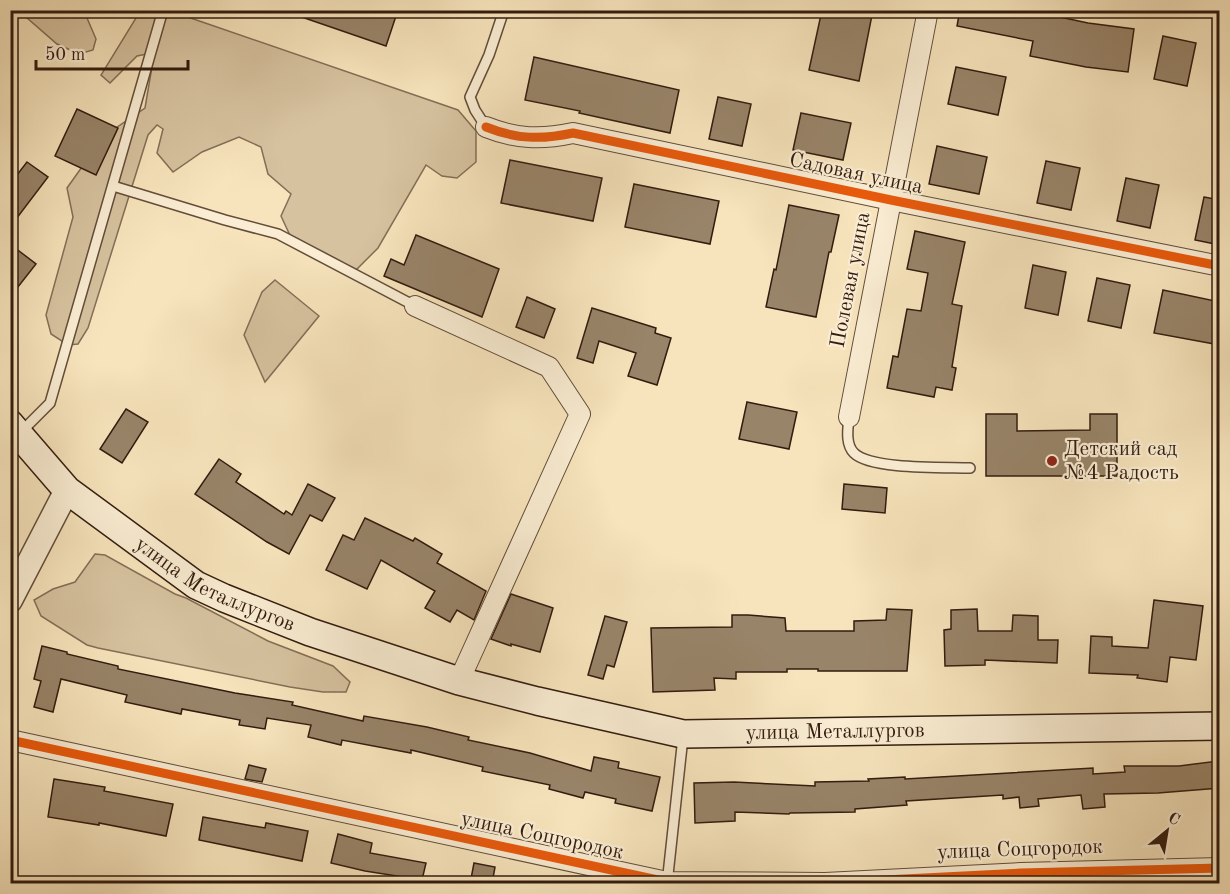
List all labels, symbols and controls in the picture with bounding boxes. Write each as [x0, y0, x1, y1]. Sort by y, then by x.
scale bar [36, 33, 188, 71]
text: 50 m [45, 46, 85, 64]
street label: Садовая улица [787, 150, 925, 198]
street label: Полевая улица [828, 210, 874, 350]
place label: Детский сад №4 Радость [1064, 439, 1179, 484]
marker: Детский сад №4 Радость [1045, 454, 1059, 468]
street label: улица Металлургов [131, 533, 298, 635]
street label: улица Металлургов [745, 720, 925, 744]
north arrow [1137, 801, 1197, 861]
street label: улица Соцгородок [459, 808, 626, 864]
text: С [1165, 810, 1182, 829]
street label: улица Соцгородок [937, 837, 1104, 863]

